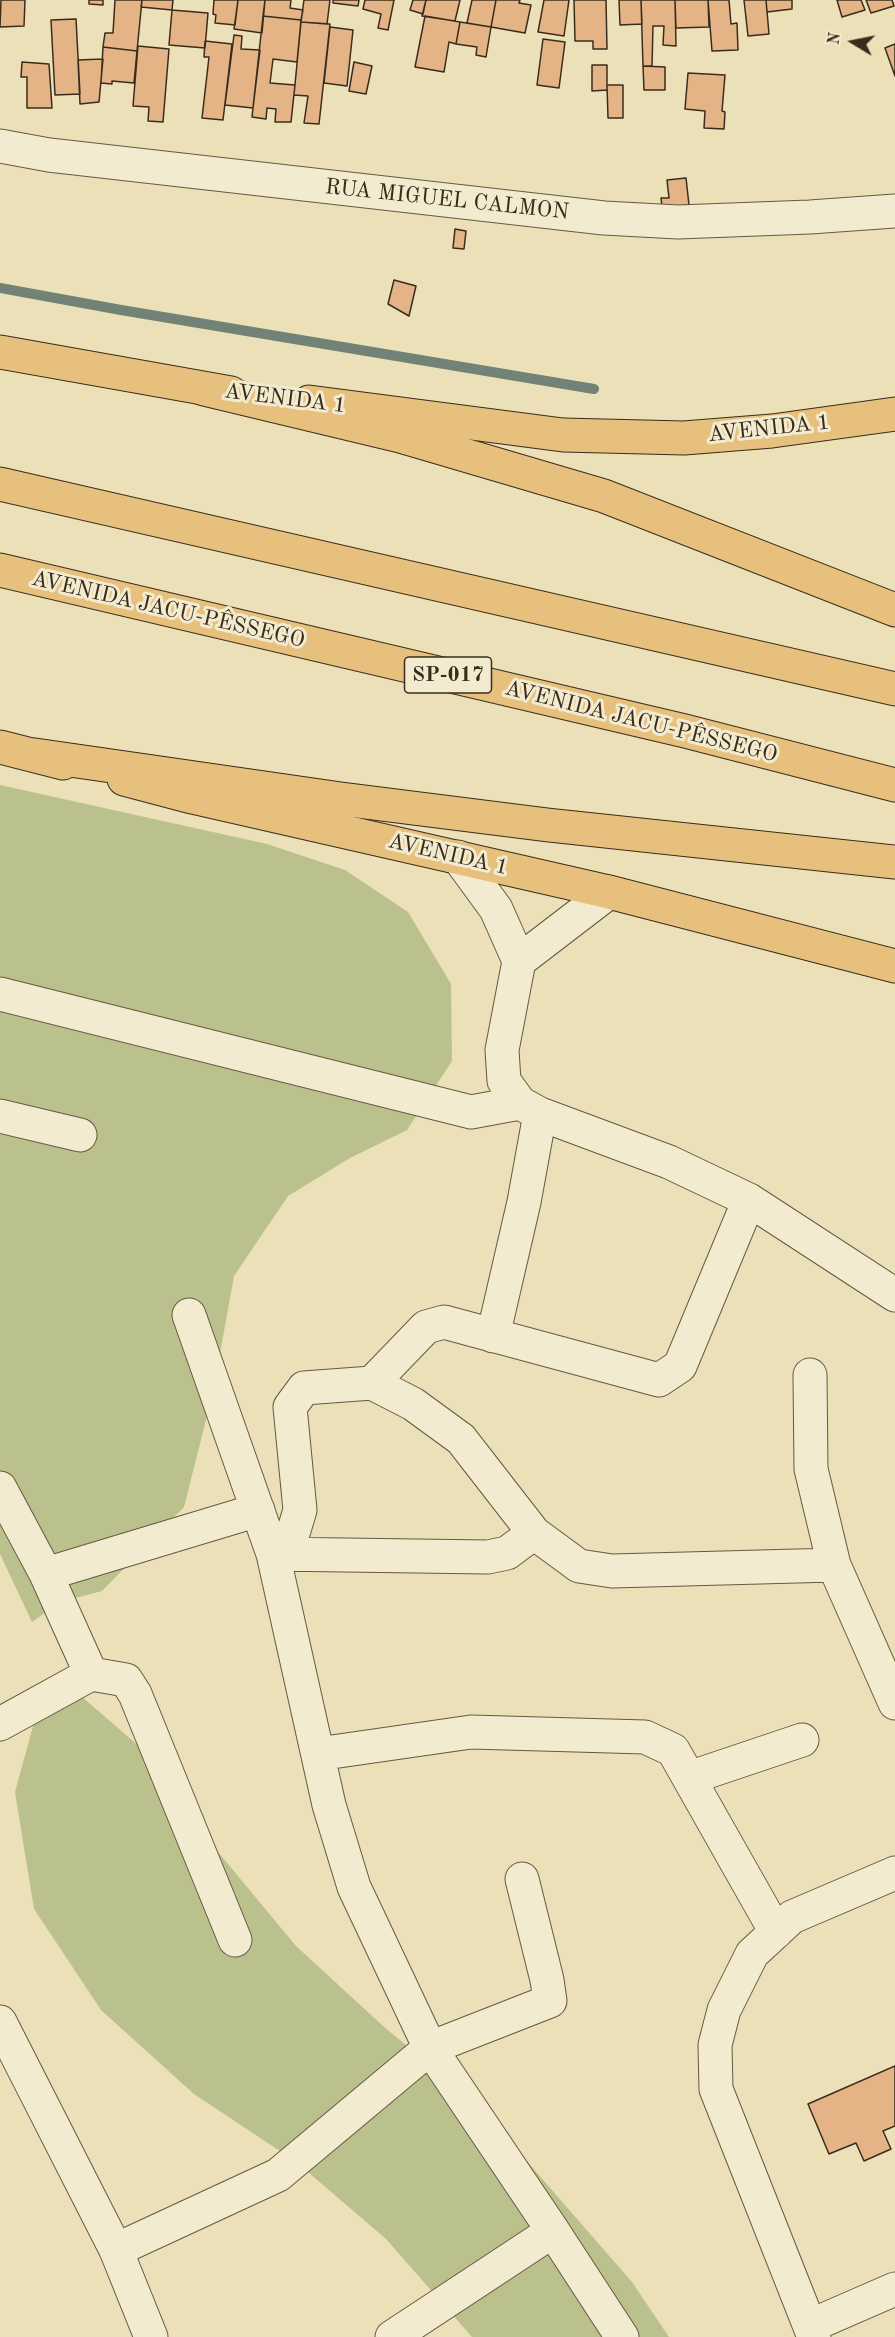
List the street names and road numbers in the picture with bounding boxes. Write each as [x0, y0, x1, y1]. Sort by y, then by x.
street label: RUA MIGUEL CALMON [324, 174, 570, 226]
street label: AVENIDA 1 [223, 378, 347, 420]
street label: AVENIDA 1 [707, 409, 831, 449]
street label: AVENIDA JACU-PÊSSEGO [29, 566, 307, 654]
road number: SP-017 [404, 657, 492, 693]
street label: AVENIDA JACU-PÊSSEGO [502, 675, 780, 769]
street label: AVENIDA 1 [385, 828, 511, 882]

